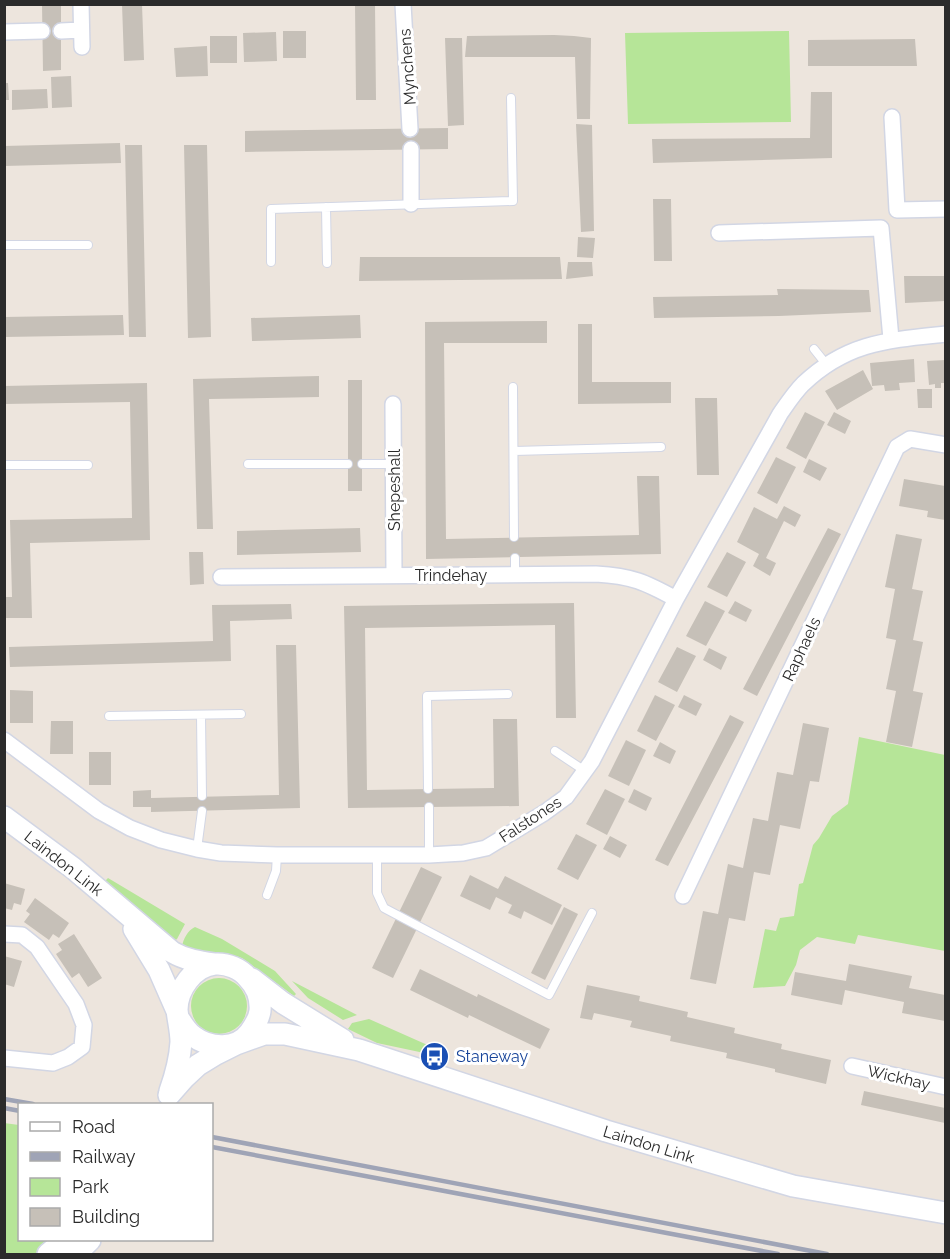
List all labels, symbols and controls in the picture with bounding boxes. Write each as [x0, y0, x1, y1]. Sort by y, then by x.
street label: Mynchens [395, 28, 420, 106]
street label: Shepeshall [385, 448, 404, 531]
street label: Trindehay [415, 566, 488, 585]
street label: Raphaels [778, 614, 825, 684]
street label: Falstones [496, 792, 565, 847]
street label: Laindon Link [21, 827, 107, 900]
bus stop icon: Staneway [419, 1040, 451, 1072]
place label: Staneway [456, 1047, 528, 1066]
street label: Wickhay [866, 1061, 932, 1094]
legend [18, 1103, 213, 1241]
text: Road [72, 1116, 115, 1137]
street label: Laindon Link [601, 1122, 697, 1168]
text: Railway [72, 1146, 136, 1167]
text: Park [72, 1176, 109, 1197]
text: Building [72, 1206, 140, 1227]

